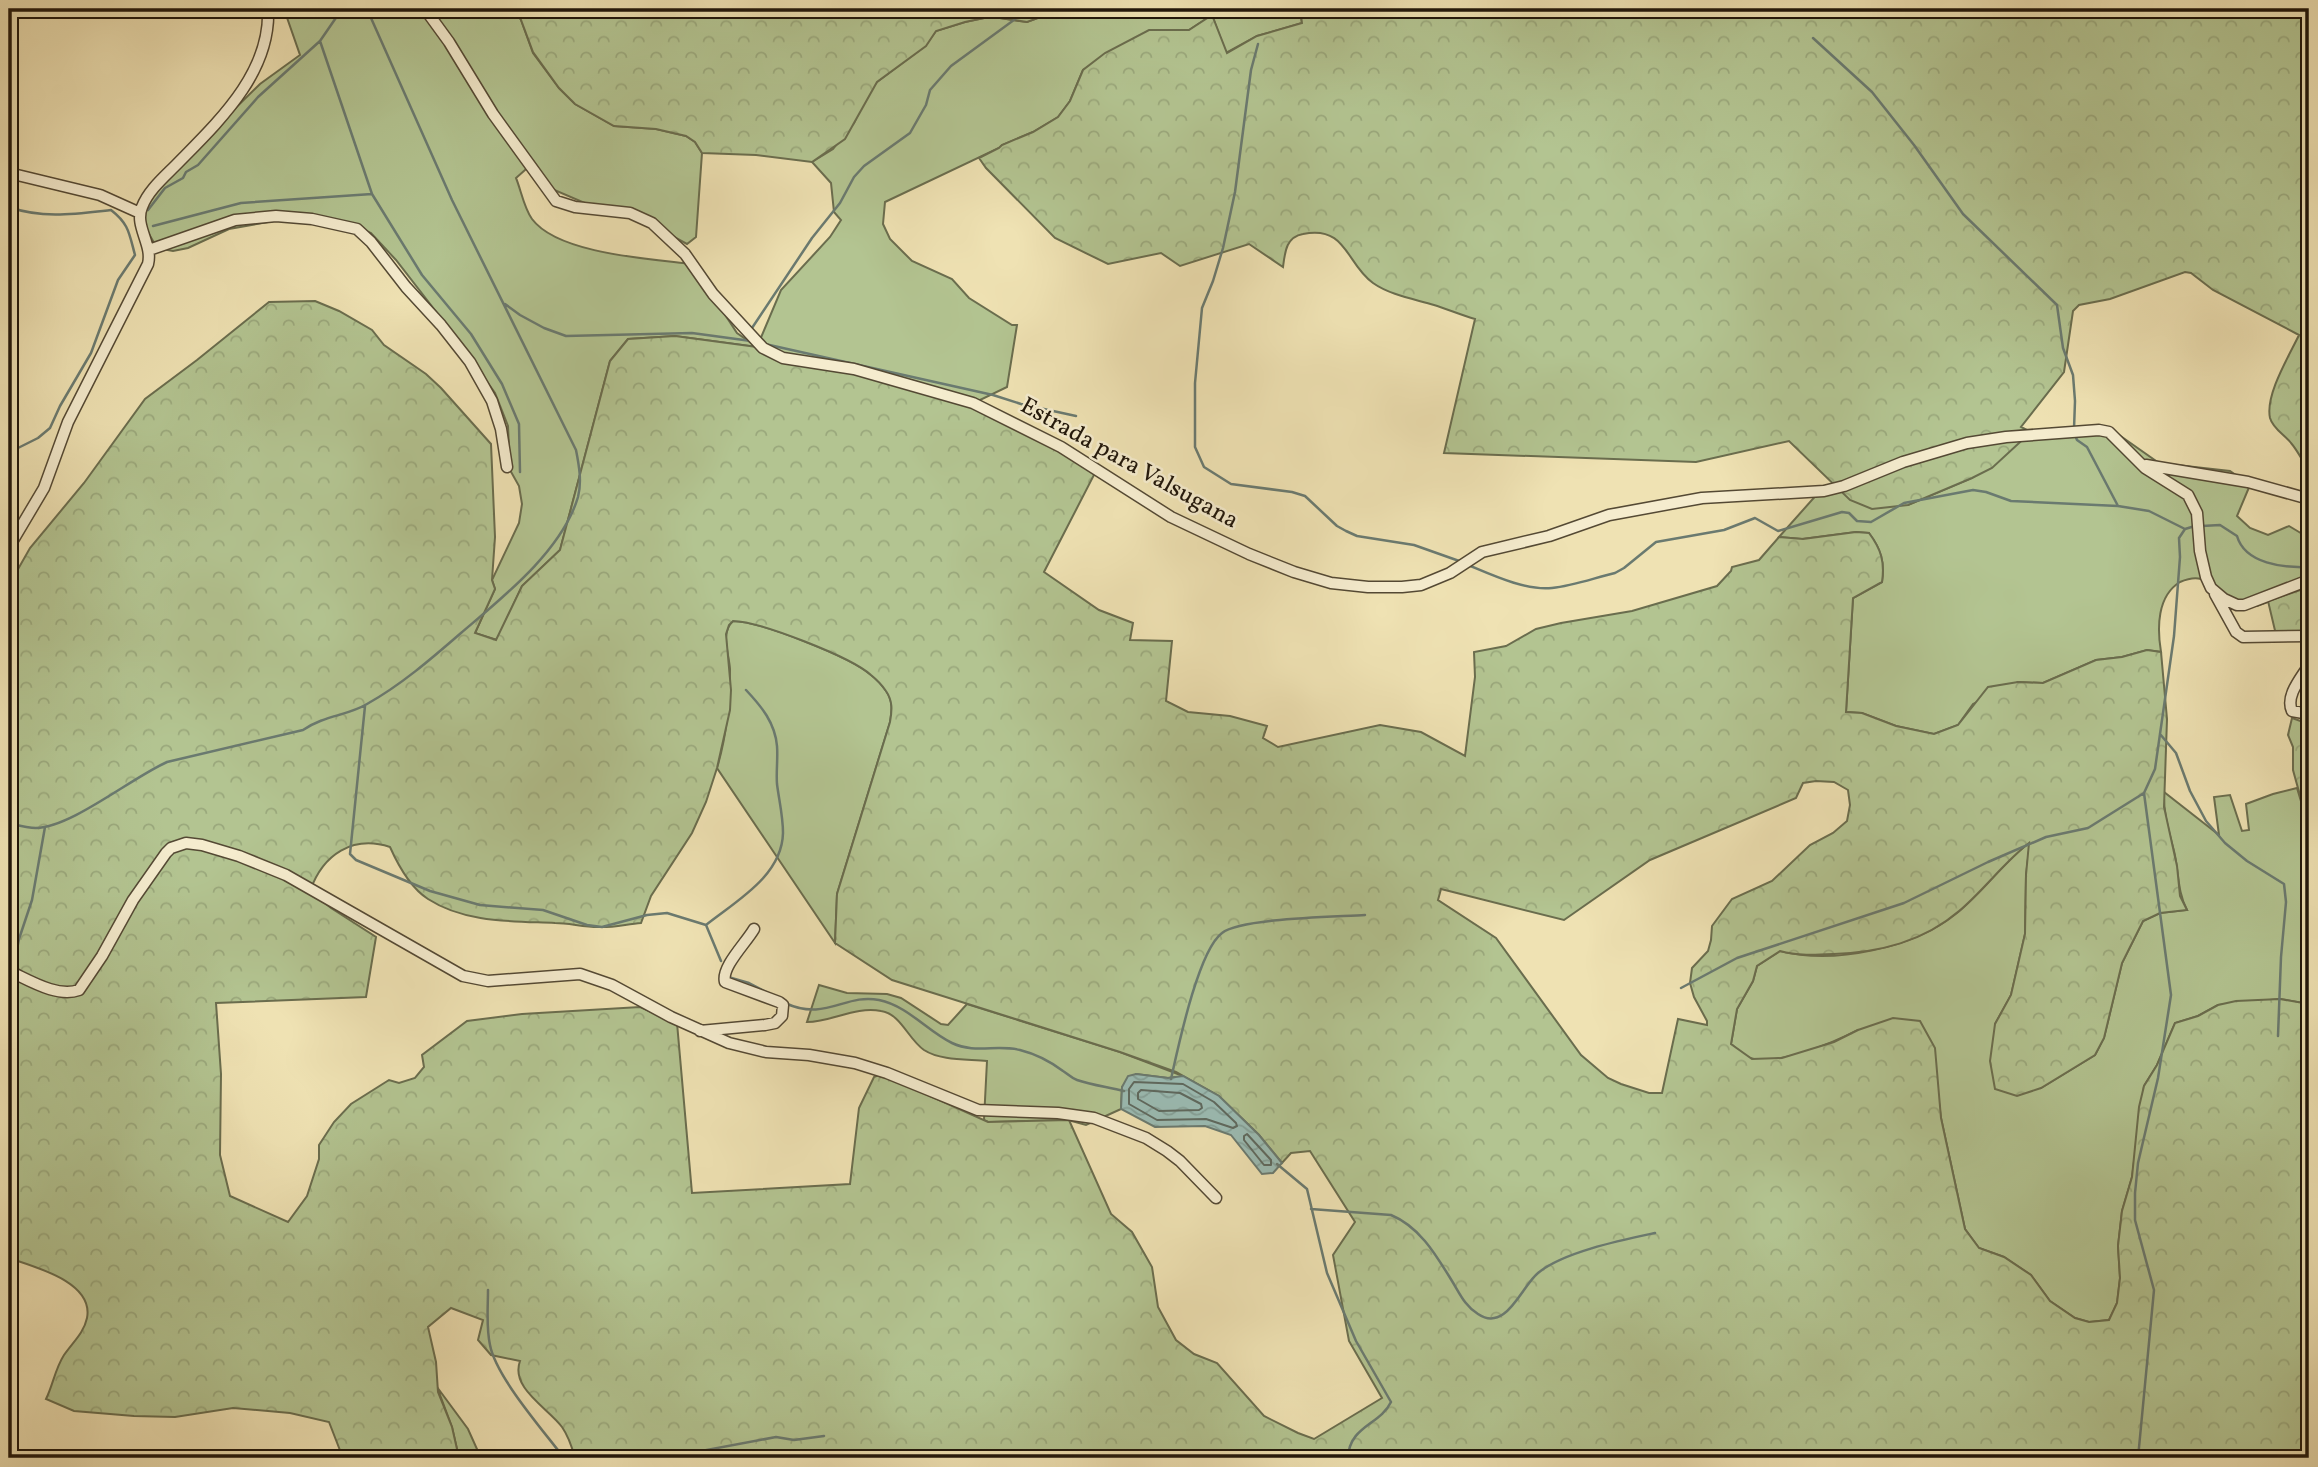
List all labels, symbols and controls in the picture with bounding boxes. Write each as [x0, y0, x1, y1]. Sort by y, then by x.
street label: Estrada para Valsugana [1014, 390, 1244, 538]

